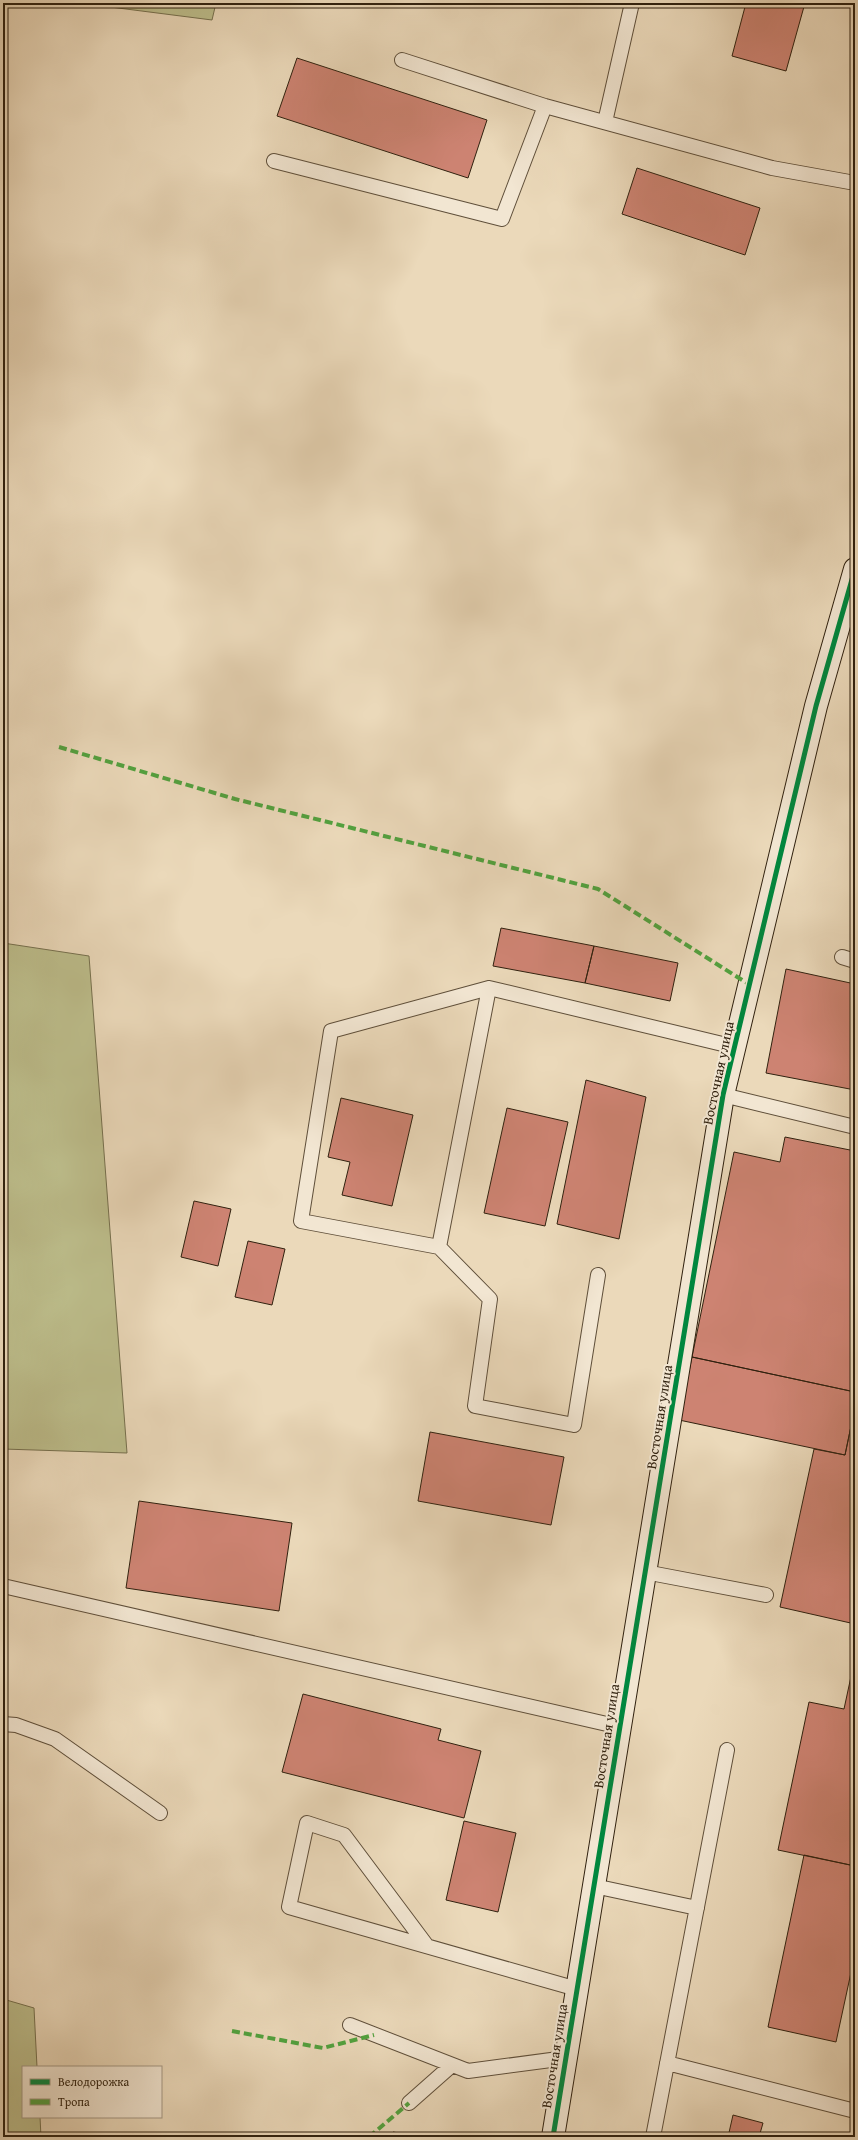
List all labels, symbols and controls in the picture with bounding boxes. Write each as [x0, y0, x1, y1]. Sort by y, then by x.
street label: Восточная улица [697, 1019, 739, 1127]
street label: Восточная улица [641, 1363, 677, 1471]
street label: Восточная улица [588, 1682, 624, 1790]
street label: Восточная улица [536, 2002, 572, 2110]
legend [22, 2066, 162, 2118]
text: Велодорожка [58, 2073, 129, 2090]
text: Тропа [58, 2093, 90, 2110]

